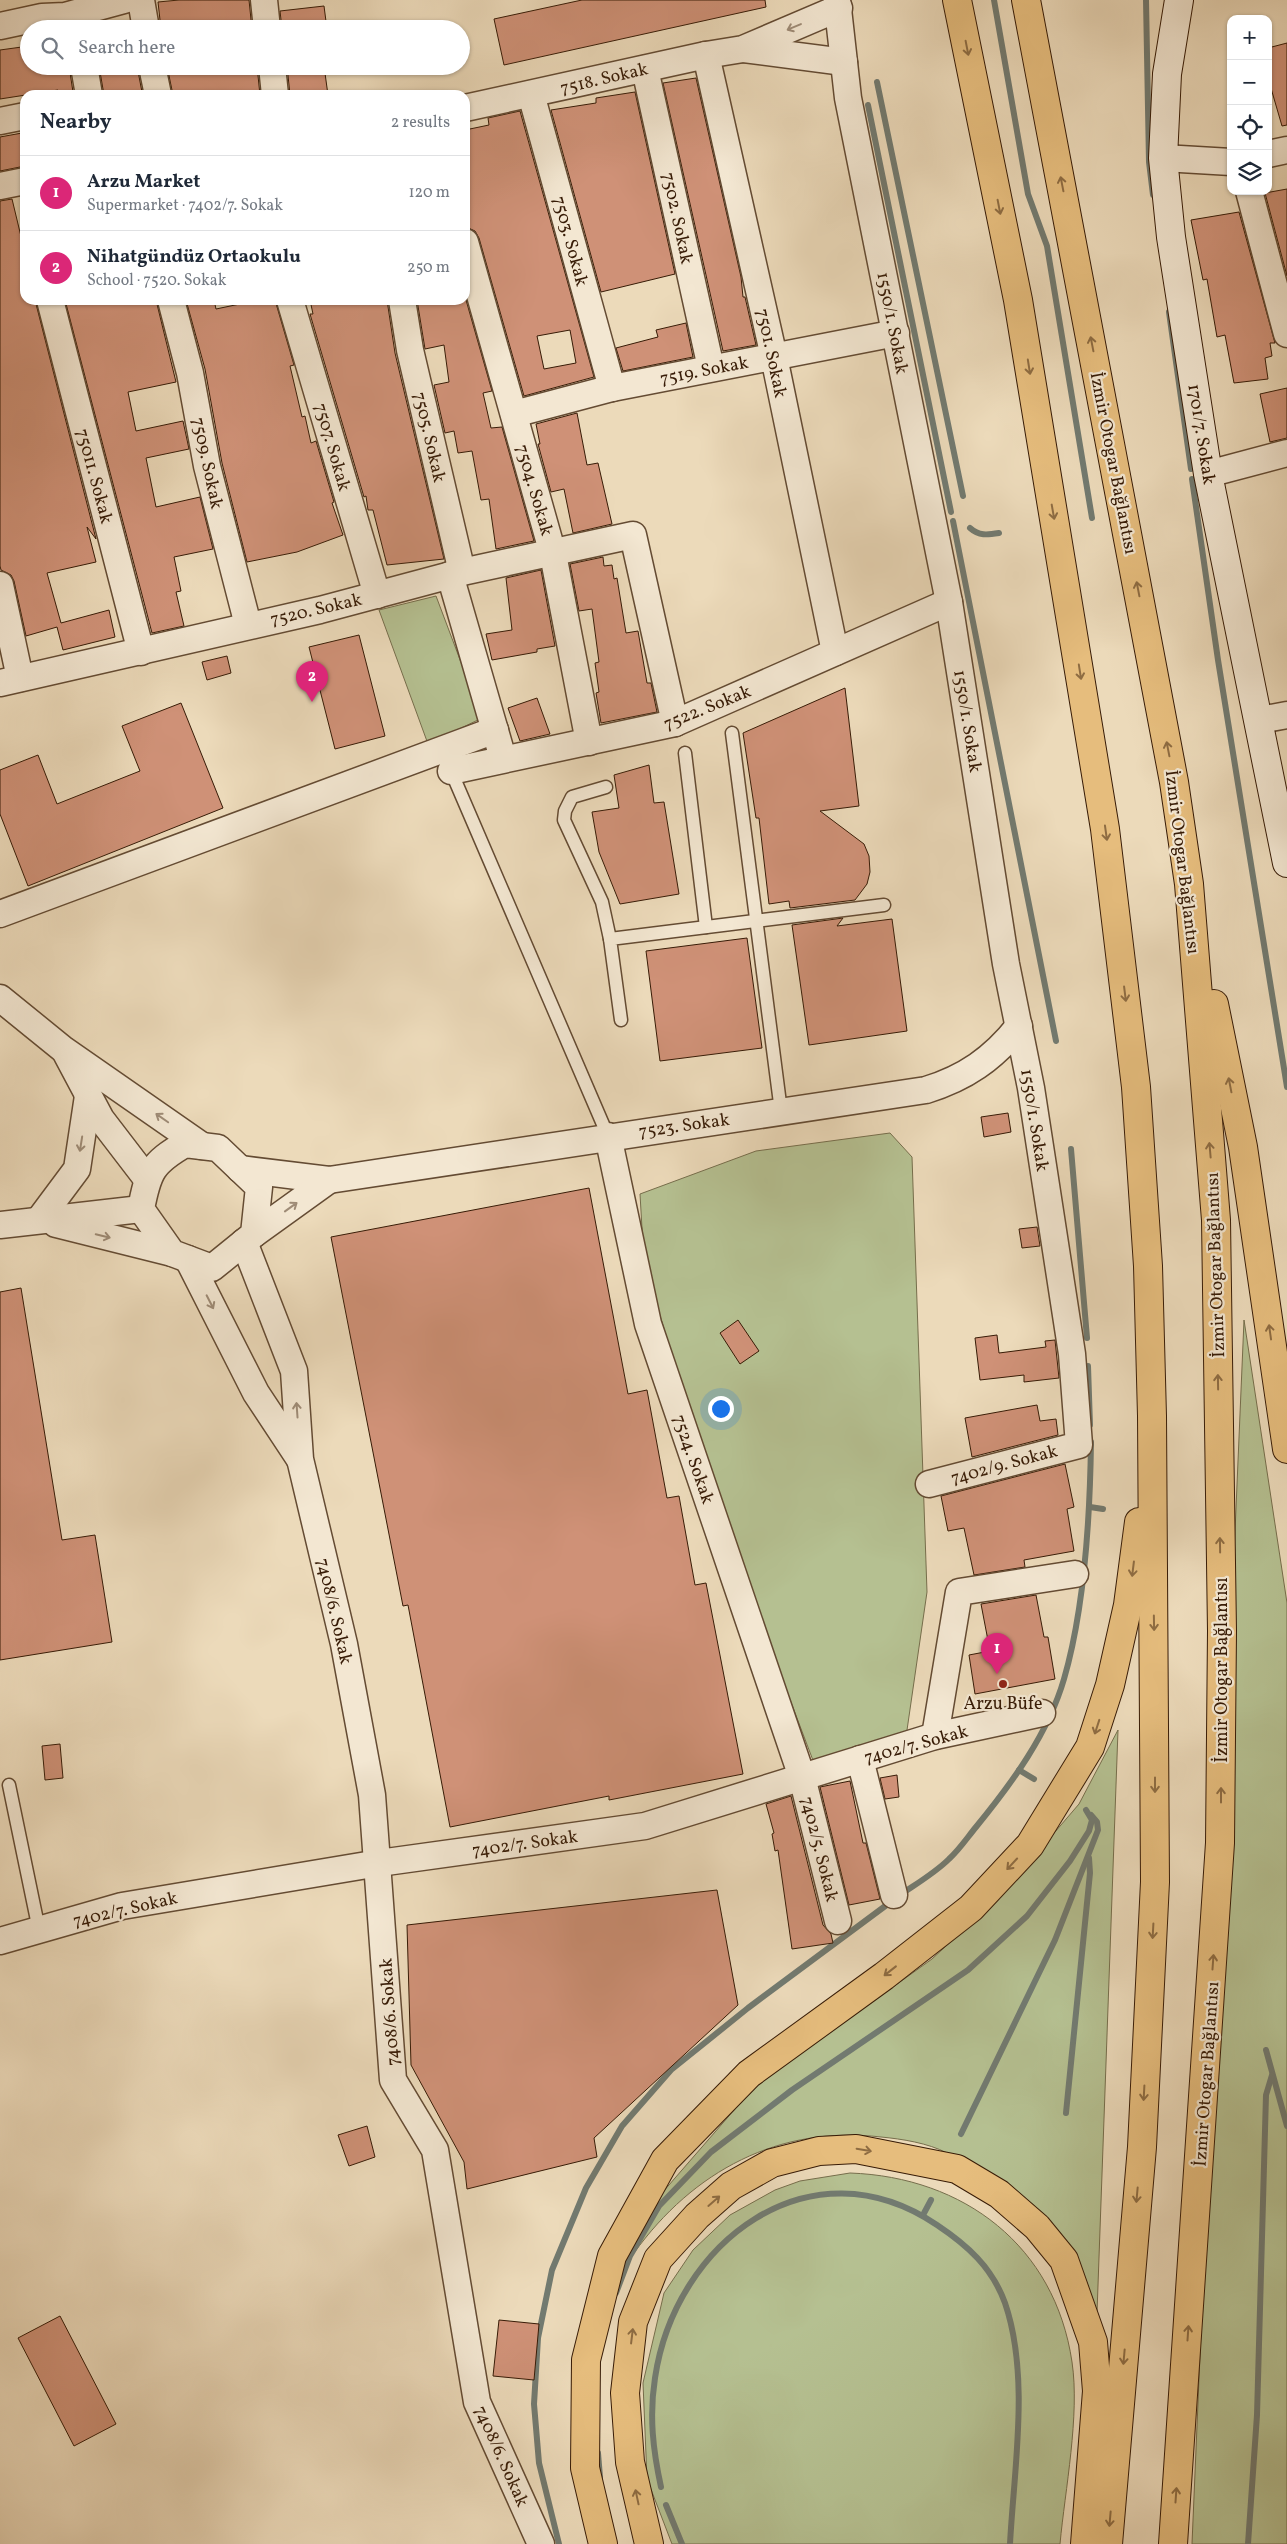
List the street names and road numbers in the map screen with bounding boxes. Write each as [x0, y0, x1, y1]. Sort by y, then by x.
street label: 7518. Sokak [558, 57, 651, 102]
street label: 7502. Sokak [655, 170, 698, 267]
street label: 7503. Sokak [546, 194, 594, 289]
street label: 1550/1. Sokak [869, 270, 914, 377]
street label: 7501. Sokak [749, 306, 792, 400]
street label: 7519. Sokak [658, 351, 751, 392]
street label: İzmir Otogar Bağlantısı [1083, 370, 1142, 557]
street label: 1701/7. Sokak [1180, 382, 1221, 487]
street label: 7505. Sokak [406, 390, 451, 485]
street label: 7507. Sokak [307, 400, 356, 495]
street label: 7509. Sokak [185, 415, 228, 512]
street label: 75011. Sokak [69, 426, 118, 527]
street label: 7504. Sokak [509, 442, 559, 539]
street label: 7520. Sokak [268, 588, 365, 633]
street label: 1550/1. Sokak [946, 668, 987, 775]
street label: 7522. Sokak [660, 679, 755, 737]
street label: İzmir Otogar Bağlantısı [1158, 769, 1205, 956]
street label: 1550/1. Sokak [1013, 1067, 1054, 1174]
street label: 7523. Sokak [637, 1108, 731, 1145]
street label: İzmir Otogar Bağlantısı [1201, 1172, 1232, 1358]
street label: 7524. Sokak [666, 1411, 720, 1508]
street label: 7402/9. Sokak [948, 1439, 1061, 1492]
street label: 7408/6. Sokak [309, 1556, 358, 1667]
street label: İzmir Otogar Bağlantısı [1210, 1577, 1235, 1763]
street label: 7402/7. Sokak [862, 1720, 971, 1771]
street label: 7402/5. Sokak [793, 1794, 844, 1905]
street label: 7402/7. Sokak [471, 1825, 580, 1864]
street label: 7402/7. Sokak [71, 1886, 180, 1935]
street label: 7408/6. Sokak [374, 1957, 407, 2067]
street label: İzmir Otogar Bağlantısı [1189, 1981, 1226, 2167]
street label: 7408/6. Sokak [467, 2402, 534, 2511]

